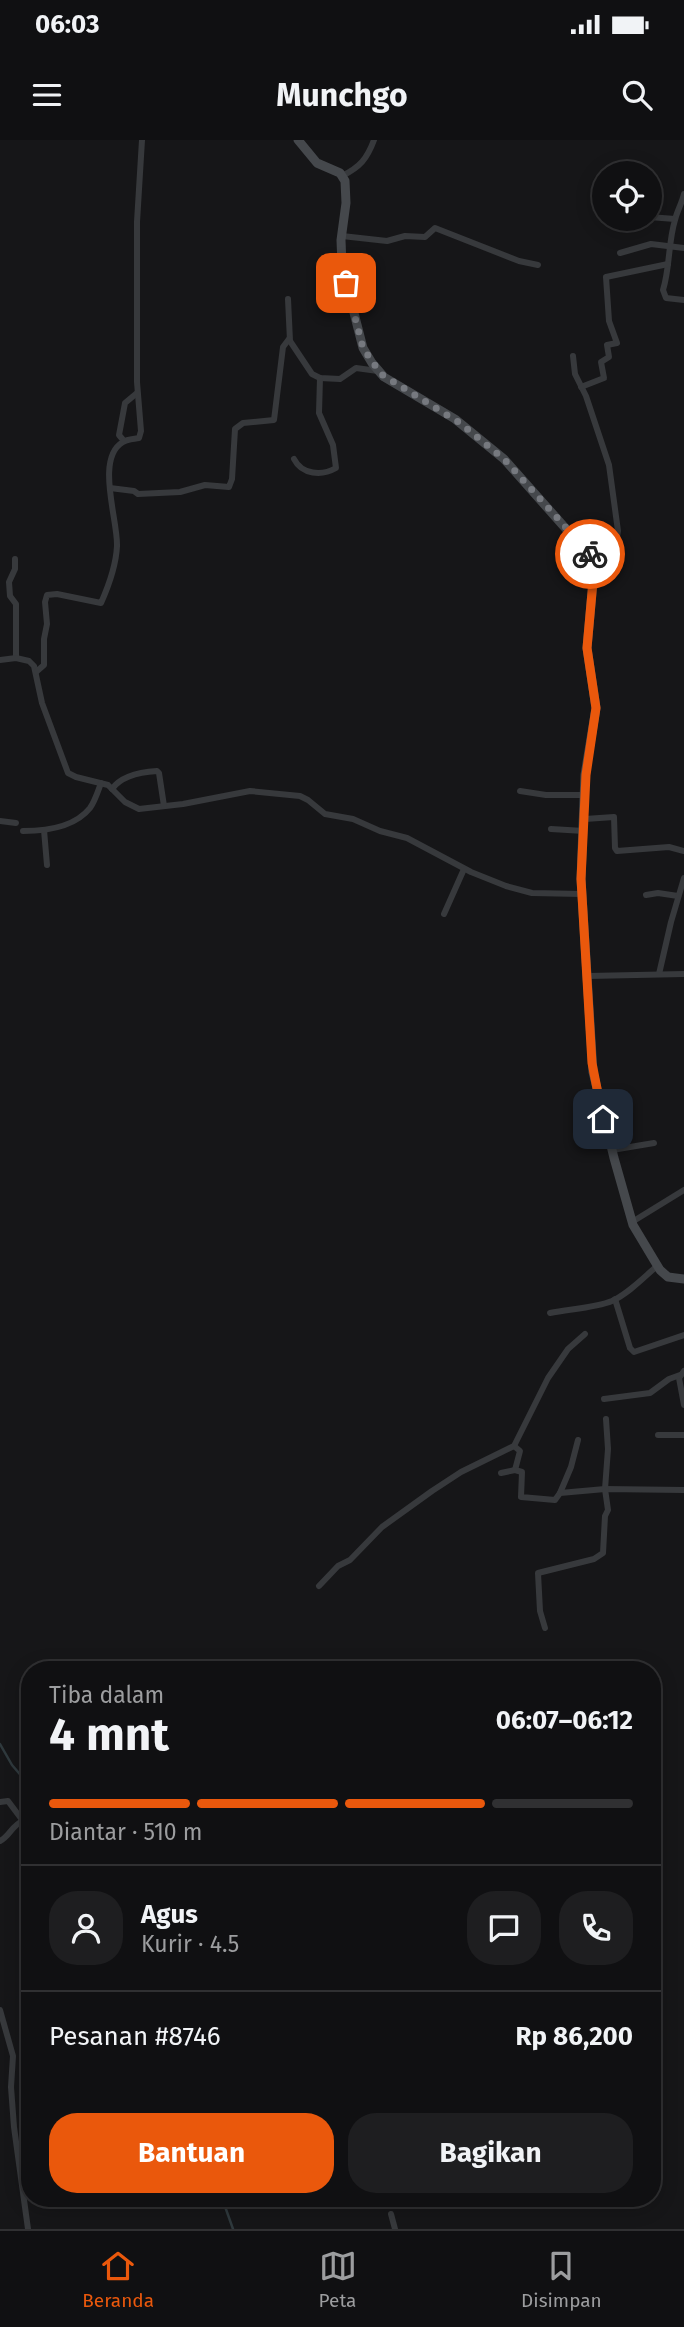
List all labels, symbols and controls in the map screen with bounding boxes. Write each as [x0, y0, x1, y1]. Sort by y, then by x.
text: 06:03 [35, 9, 100, 40]
icon: menu [28, 76, 66, 114]
text: Munchgo [276, 76, 408, 114]
icon: search [618, 76, 656, 114]
map controls [592, 161, 662, 231]
button: locate [592, 161, 662, 231]
pin [316, 253, 376, 313]
icon: bag [327, 264, 365, 302]
courier [555, 519, 625, 589]
icon: bike [571, 535, 609, 573]
pin [573, 1089, 633, 1149]
icon: home [584, 1100, 622, 1138]
text: Tiba dalam [49, 1681, 164, 1709]
text: 06:07–06:12 [496, 1705, 633, 1736]
text: 4 mnt [49, 1707, 169, 1762]
text: Diantar · 510 m [49, 1818, 202, 1846]
button: person [49, 1891, 123, 1965]
button: chat [467, 1891, 541, 1965]
button: phone [559, 1891, 633, 1965]
text: Agus [141, 1899, 198, 1930]
text: Kurir · 4.5 [141, 1930, 239, 1958]
text: Pesanan #8746 [49, 2021, 221, 2052]
text: Rp 86,200 [515, 2021, 633, 2052]
button: Bantuan [49, 2113, 334, 2193]
button: Bagikan [348, 2113, 633, 2193]
tab: Beranda [82, 2247, 154, 2312]
tab: Peta [319, 2247, 357, 2312]
tab: Disimpan [521, 2247, 602, 2312]

